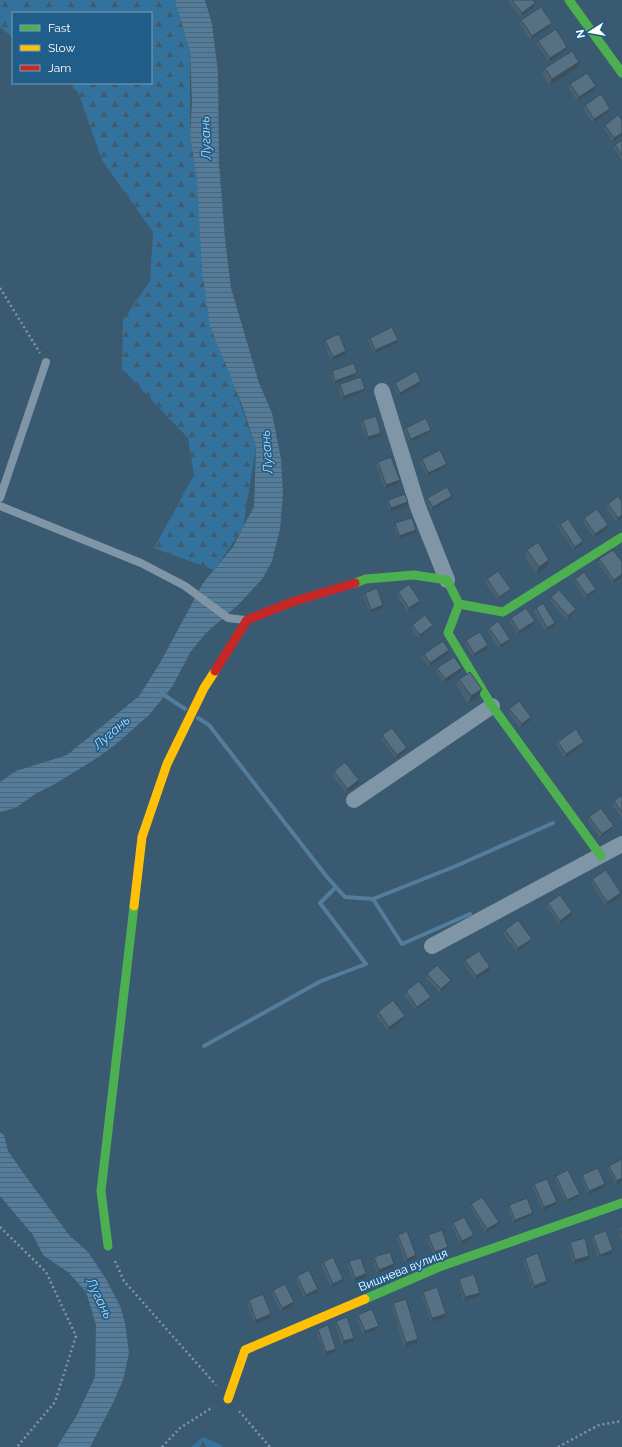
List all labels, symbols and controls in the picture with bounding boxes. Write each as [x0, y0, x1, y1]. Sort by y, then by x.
legend [12, 12, 152, 84]
north arrow [570, 12, 610, 52]
text: Fast [48, 21, 71, 35]
text: N [573, 28, 588, 39]
text: Slow [48, 41, 75, 55]
text: Jam [48, 61, 71, 75]
water label: Лугань [197, 116, 214, 161]
water label: Лугань [257, 429, 276, 476]
water label: Лугань [89, 712, 133, 753]
street label: Вишнева вулиця [356, 1246, 450, 1294]
water label: Лугань [83, 1274, 116, 1321]

